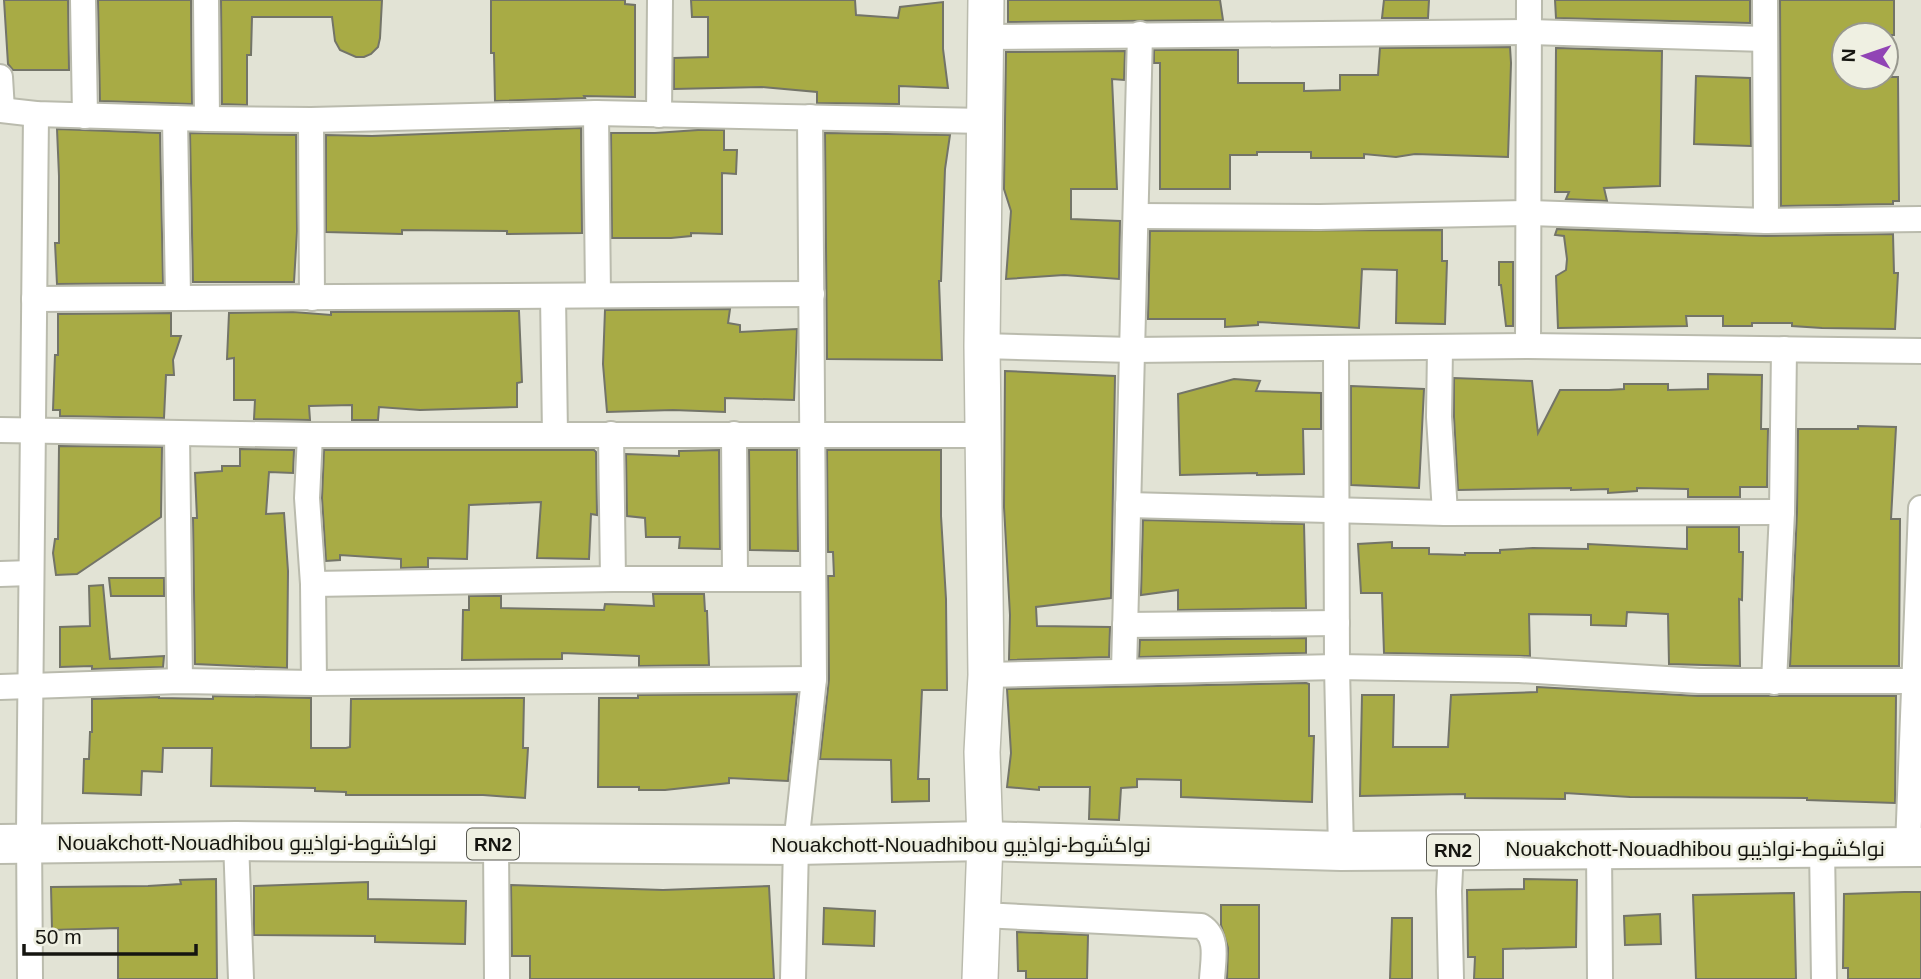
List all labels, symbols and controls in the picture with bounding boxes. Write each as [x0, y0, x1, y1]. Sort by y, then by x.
north arrow [1830, 21, 1900, 91]
text: N [1838, 48, 1859, 63]
road number: RN2 [467, 828, 519, 860]
street label: Nouakchott-Nouadhibou نواكشوط-نواذيبو [57, 831, 437, 855]
street label: Nouakchott-Nouadhibou نواكشوط-نواذيبو [771, 833, 1151, 857]
road number: RN2 [1427, 834, 1479, 866]
street label: Nouakchott-Nouadhibou نواكشوط-نواذيبو [1505, 837, 1885, 861]
scale bar [24, 912, 196, 956]
text: 50 m [35, 925, 82, 948]

